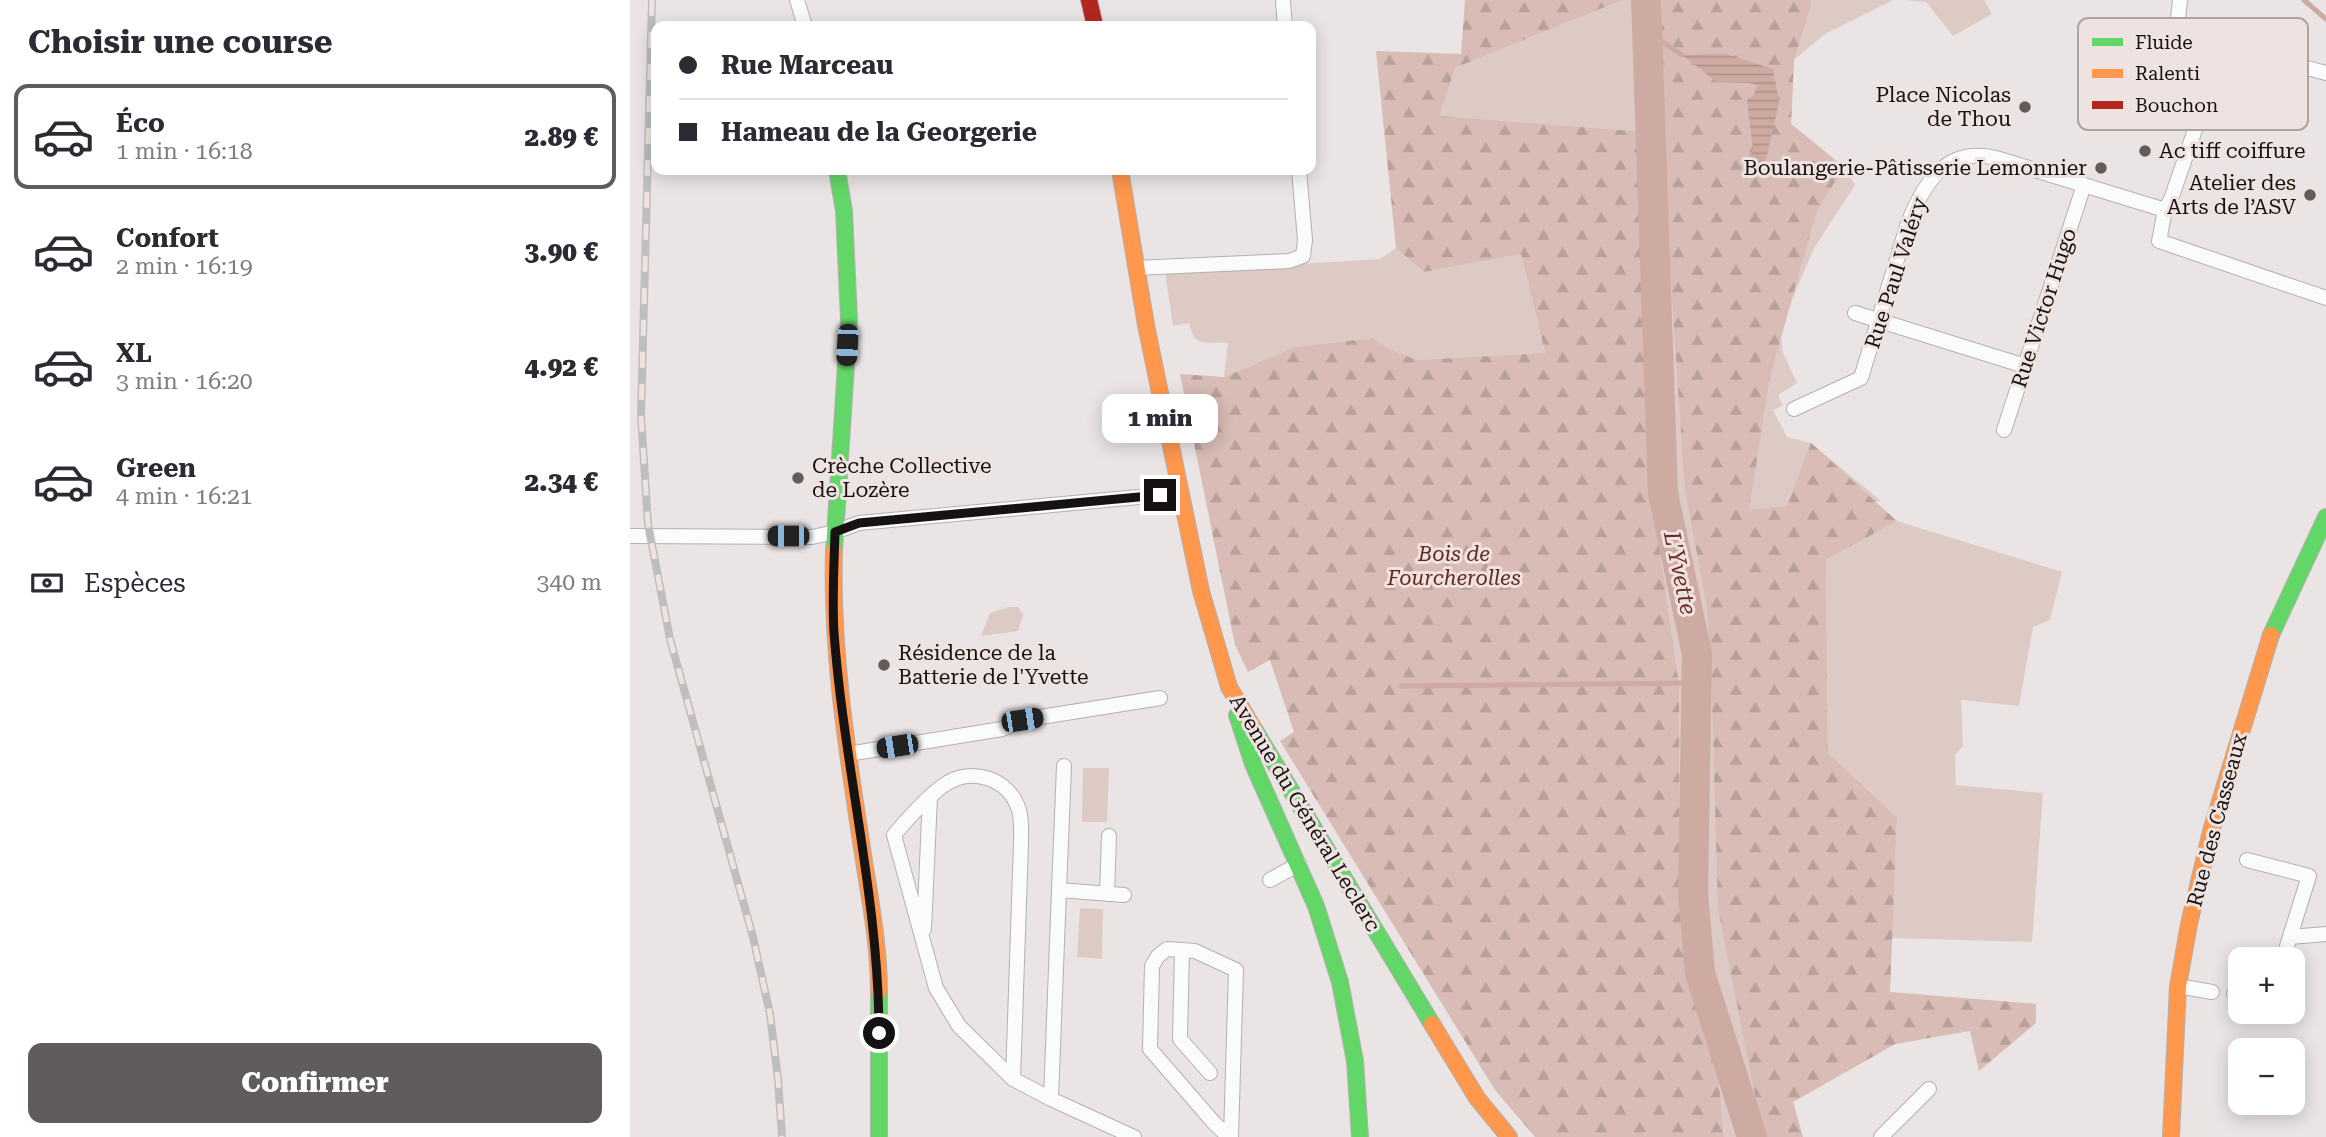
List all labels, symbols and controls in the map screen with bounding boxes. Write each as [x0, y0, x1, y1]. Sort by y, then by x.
legend [2078, 18, 2308, 130]
text: Choisir une course [28, 23, 332, 61]
text: Fluide [2135, 31, 2193, 54]
text: Rue Marceau [721, 50, 893, 80]
text: Ralenti [2135, 62, 2200, 85]
place label: Place Nicolas de Thou [1875, 83, 2011, 131]
text: Bouchon [2135, 94, 2218, 117]
marker: Place Nicolas de Thou [2017, 99, 2033, 115]
icon: car [32, 105, 95, 168]
text: Éco [116, 108, 165, 138]
text: Hameau de la Georgerie [721, 117, 1037, 147]
text: 2.89 € [525, 122, 598, 152]
text: 1 min · 16:18 [116, 138, 253, 165]
place label: Ac tiff coiffure [2159, 139, 2305, 163]
marker: Ac tiff coiffure [2137, 143, 2153, 159]
place label: Boulangerie-Pâtisserie Lemonnier [1744, 156, 2087, 180]
marker: Boulangerie-Pâtisserie Lemonnier [2093, 160, 2109, 176]
place label: Atelier des Arts de l’ASV [2167, 171, 2296, 219]
marker: Atelier des Arts de l’ASV [2302, 187, 2318, 203]
street label: Rue Paul Valéry [1860, 194, 1932, 352]
icon: car [32, 220, 95, 283]
text: Confort [116, 223, 219, 253]
street label: Rue Victor Hugo [2007, 225, 2081, 391]
text: 3.90 € [525, 237, 598, 267]
text: 2 min · 16:19 [116, 253, 253, 280]
car [836, 323, 859, 367]
icon: car [32, 335, 95, 398]
text: XL [116, 338, 152, 368]
text: 4.92 € [525, 352, 598, 382]
text: 3 min · 16:20 [116, 368, 253, 395]
callout: 1 min [1102, 393, 1218, 442]
text: 1 min [1128, 405, 1192, 432]
icon: car [32, 450, 95, 513]
text: Green [116, 453, 196, 483]
place label: Crèche Collective de Lozère [812, 454, 992, 502]
text: 2.34 € [525, 467, 598, 497]
marker: Crèche Collective de Lozère [790, 470, 806, 486]
route end [1144, 479, 1176, 511]
text: 4 min · 16:21 [116, 483, 253, 510]
car [768, 526, 810, 547]
water label: L'Yvette [1658, 528, 1702, 617]
park label: Bois de Fourcherolles [1386, 542, 1521, 590]
icon: cash [28, 564, 66, 602]
text: Espèces [84, 568, 186, 598]
text: 340 m [537, 569, 602, 596]
place label: Résidence de la Batterie de l'Yvette [898, 641, 1089, 689]
marker: Résidence de la Batterie de l'Yvette [876, 657, 892, 673]
street label: Avenue du Général Leclerc [1225, 690, 1385, 936]
car [1000, 706, 1045, 734]
street label: Rue des Casseaux [2182, 731, 2252, 909]
car [875, 732, 920, 760]
map controls [2228, 947, 2305, 1115]
button: + [2228, 947, 2305, 1024]
route start [863, 1017, 895, 1049]
button: − [2228, 1038, 2305, 1115]
button: Confirmer [28, 1043, 602, 1123]

